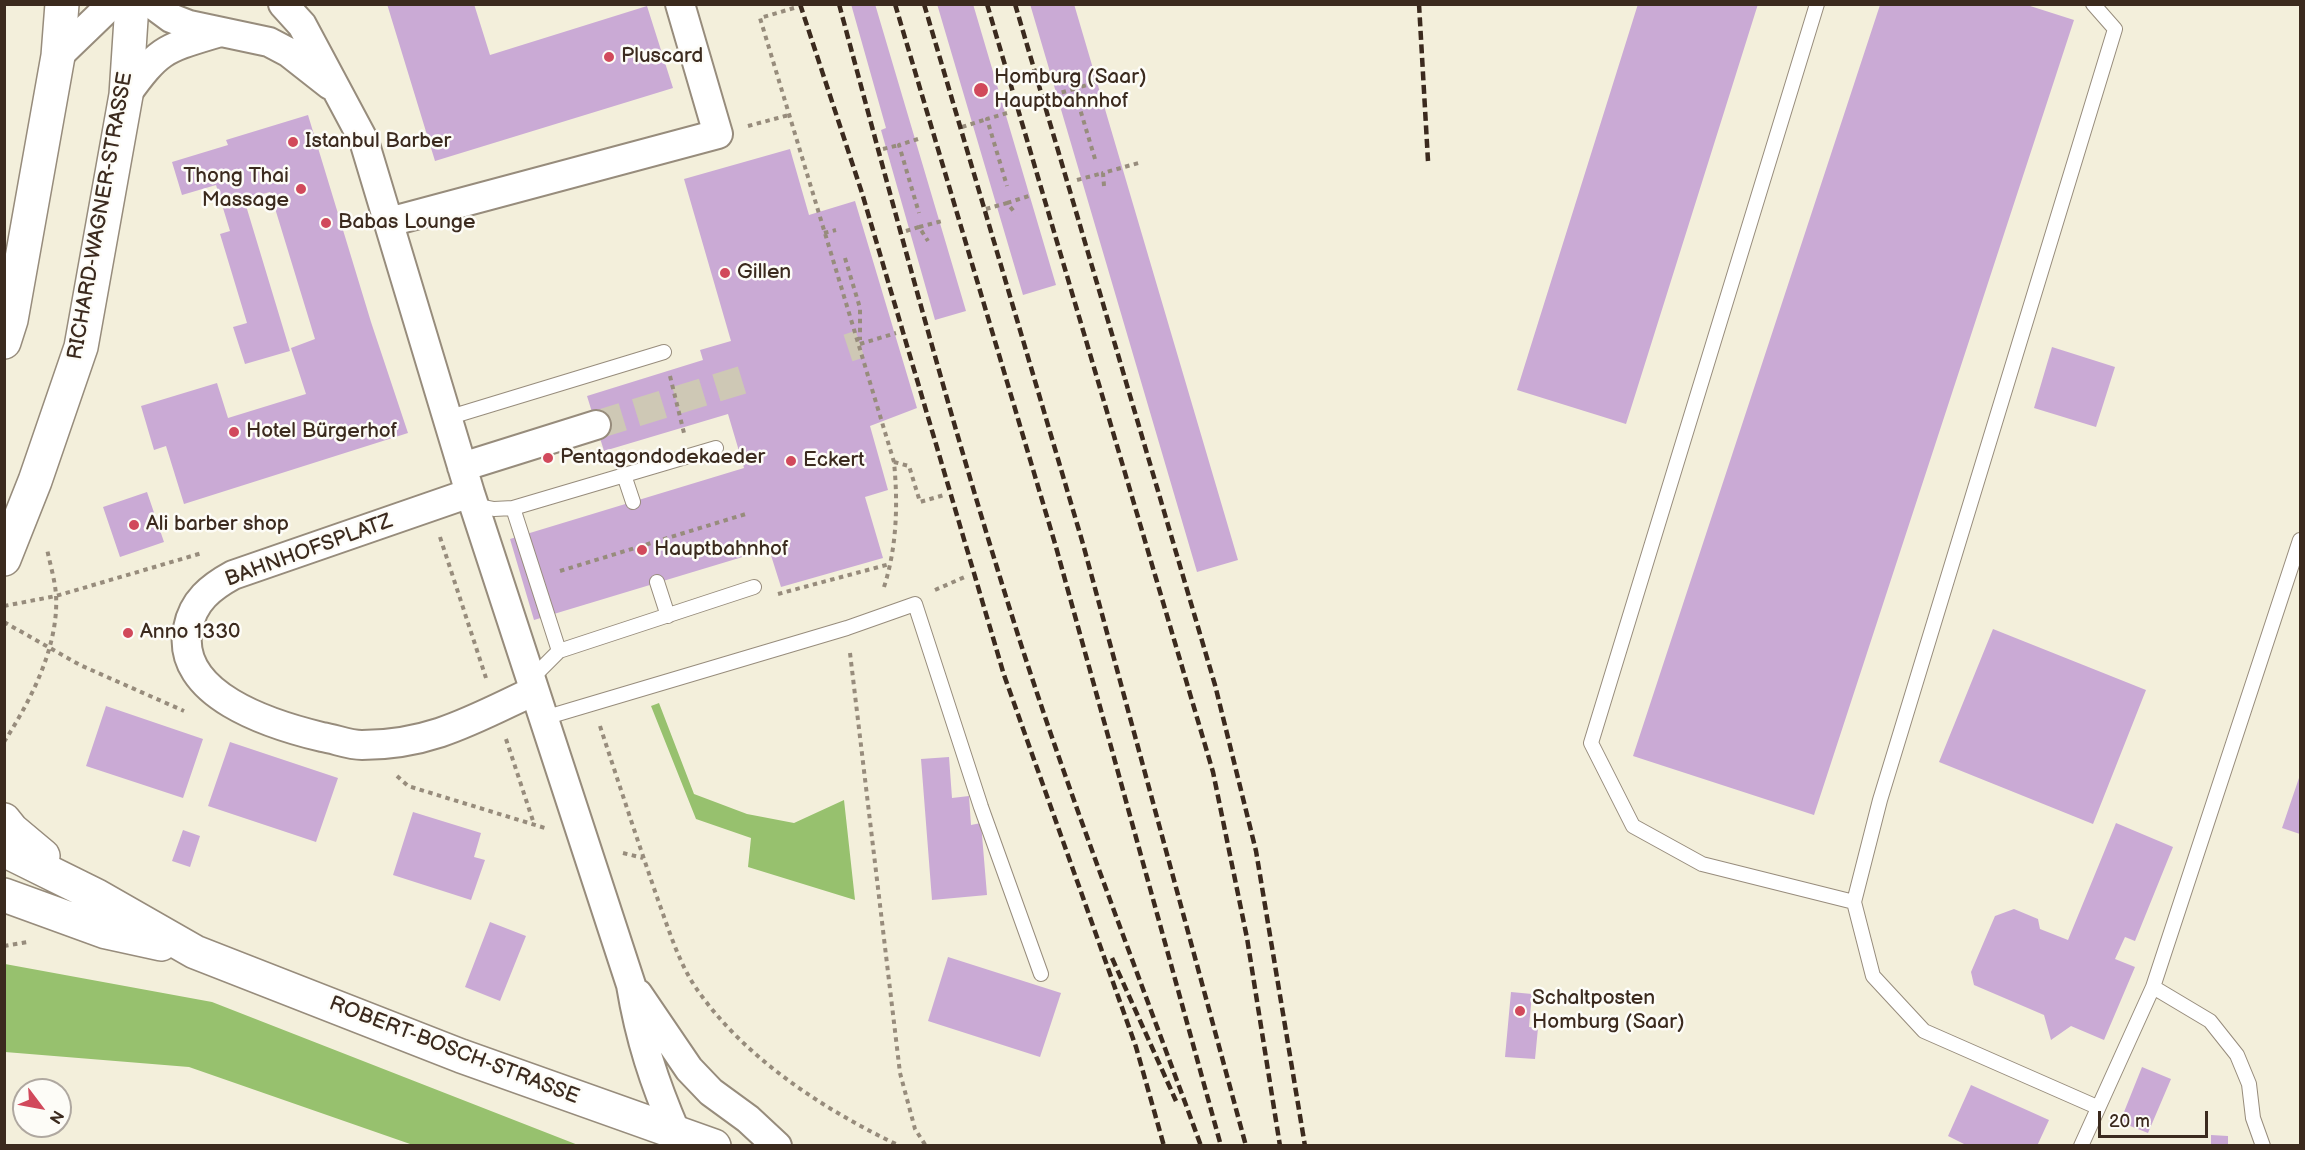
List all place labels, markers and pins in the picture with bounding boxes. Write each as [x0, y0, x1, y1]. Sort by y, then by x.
place label: Pluscard [621, 44, 703, 70]
marker: Pluscard [602, 50, 616, 64]
place label: Homburg (Saar) Hauptbahnhof [994, 65, 1147, 115]
marker: Homburg (Saar) Hauptbahnhof [972, 81, 990, 99]
place label: Istanbul Barber [305, 129, 451, 155]
marker: Istanbul Barber [286, 135, 300, 149]
place label: Thong Thai Massage [183, 164, 289, 214]
marker: Thong Thai Massage [294, 182, 308, 196]
place label: Babas Lounge [338, 210, 475, 236]
marker: Babas Lounge [319, 216, 333, 230]
place label: Gillen [737, 260, 791, 286]
marker: Gillen [718, 266, 732, 280]
place label: Hotel Bürgerhof [246, 419, 397, 445]
marker: Hotel Bürgerhof [227, 425, 241, 439]
place label: Pentagondodekaeder [560, 445, 765, 471]
place label: Eckert [803, 448, 865, 474]
marker: Pentagondodekaeder [541, 451, 555, 465]
marker: Eckert [784, 454, 798, 468]
place label: Ali barber shop [146, 512, 289, 538]
marker: Ali barber shop [127, 518, 141, 532]
place label: Hauptbahnhof [654, 537, 788, 563]
marker: Hauptbahnhof [635, 543, 649, 557]
place label: Anno 1330 [140, 620, 240, 646]
marker: Anno 1330 [121, 626, 135, 640]
place label: Schaltposten Homburg (Saar) [1532, 986, 1685, 1036]
marker: Schaltposten Homburg (Saar) [1513, 1004, 1527, 1018]

